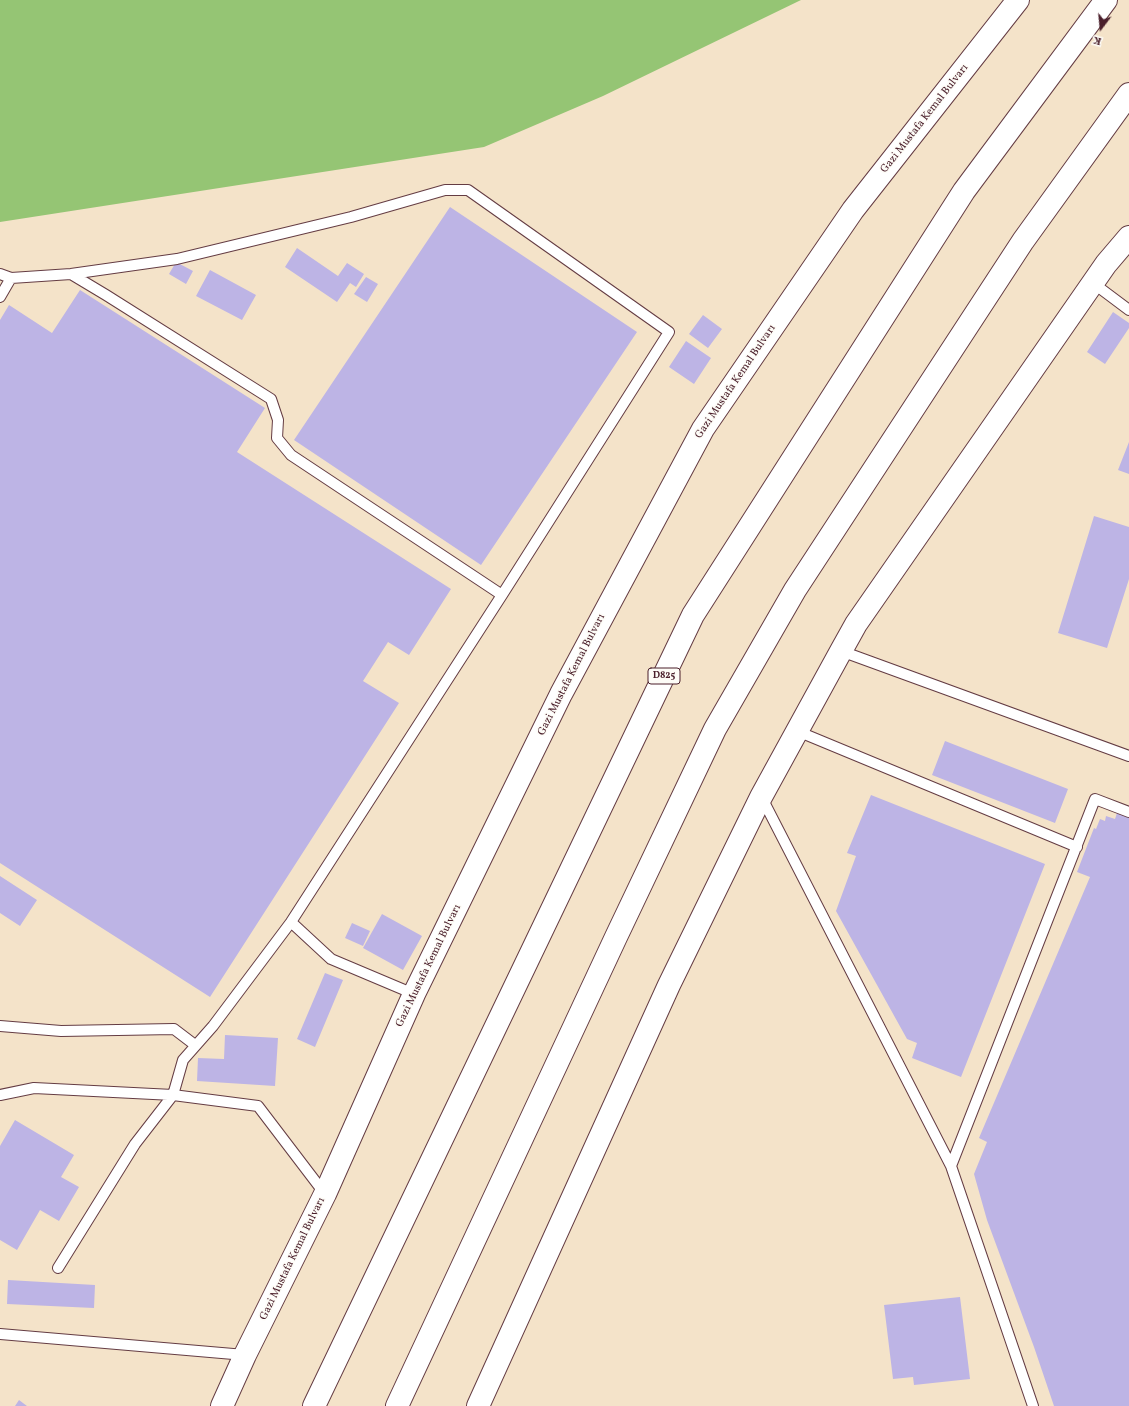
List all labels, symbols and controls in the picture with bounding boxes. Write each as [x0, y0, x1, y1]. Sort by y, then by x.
north arrow [1081, 8, 1121, 48]
text: K [1092, 32, 1103, 48]
street label: Gazi Mustafa Kemal Bulvarı [878, 62, 972, 176]
street label: Gazi Mustafa Kemal Bulvarı [693, 322, 779, 442]
street label: Gazi Mustafa Kemal Bulvarı [536, 612, 608, 738]
road number: D825 [648, 668, 680, 684]
street label: Gazi Mustafa Kemal Bulvarı [394, 903, 464, 1029]
street label: Gazi Mustafa Kemal Bulvarı [258, 1196, 328, 1322]

